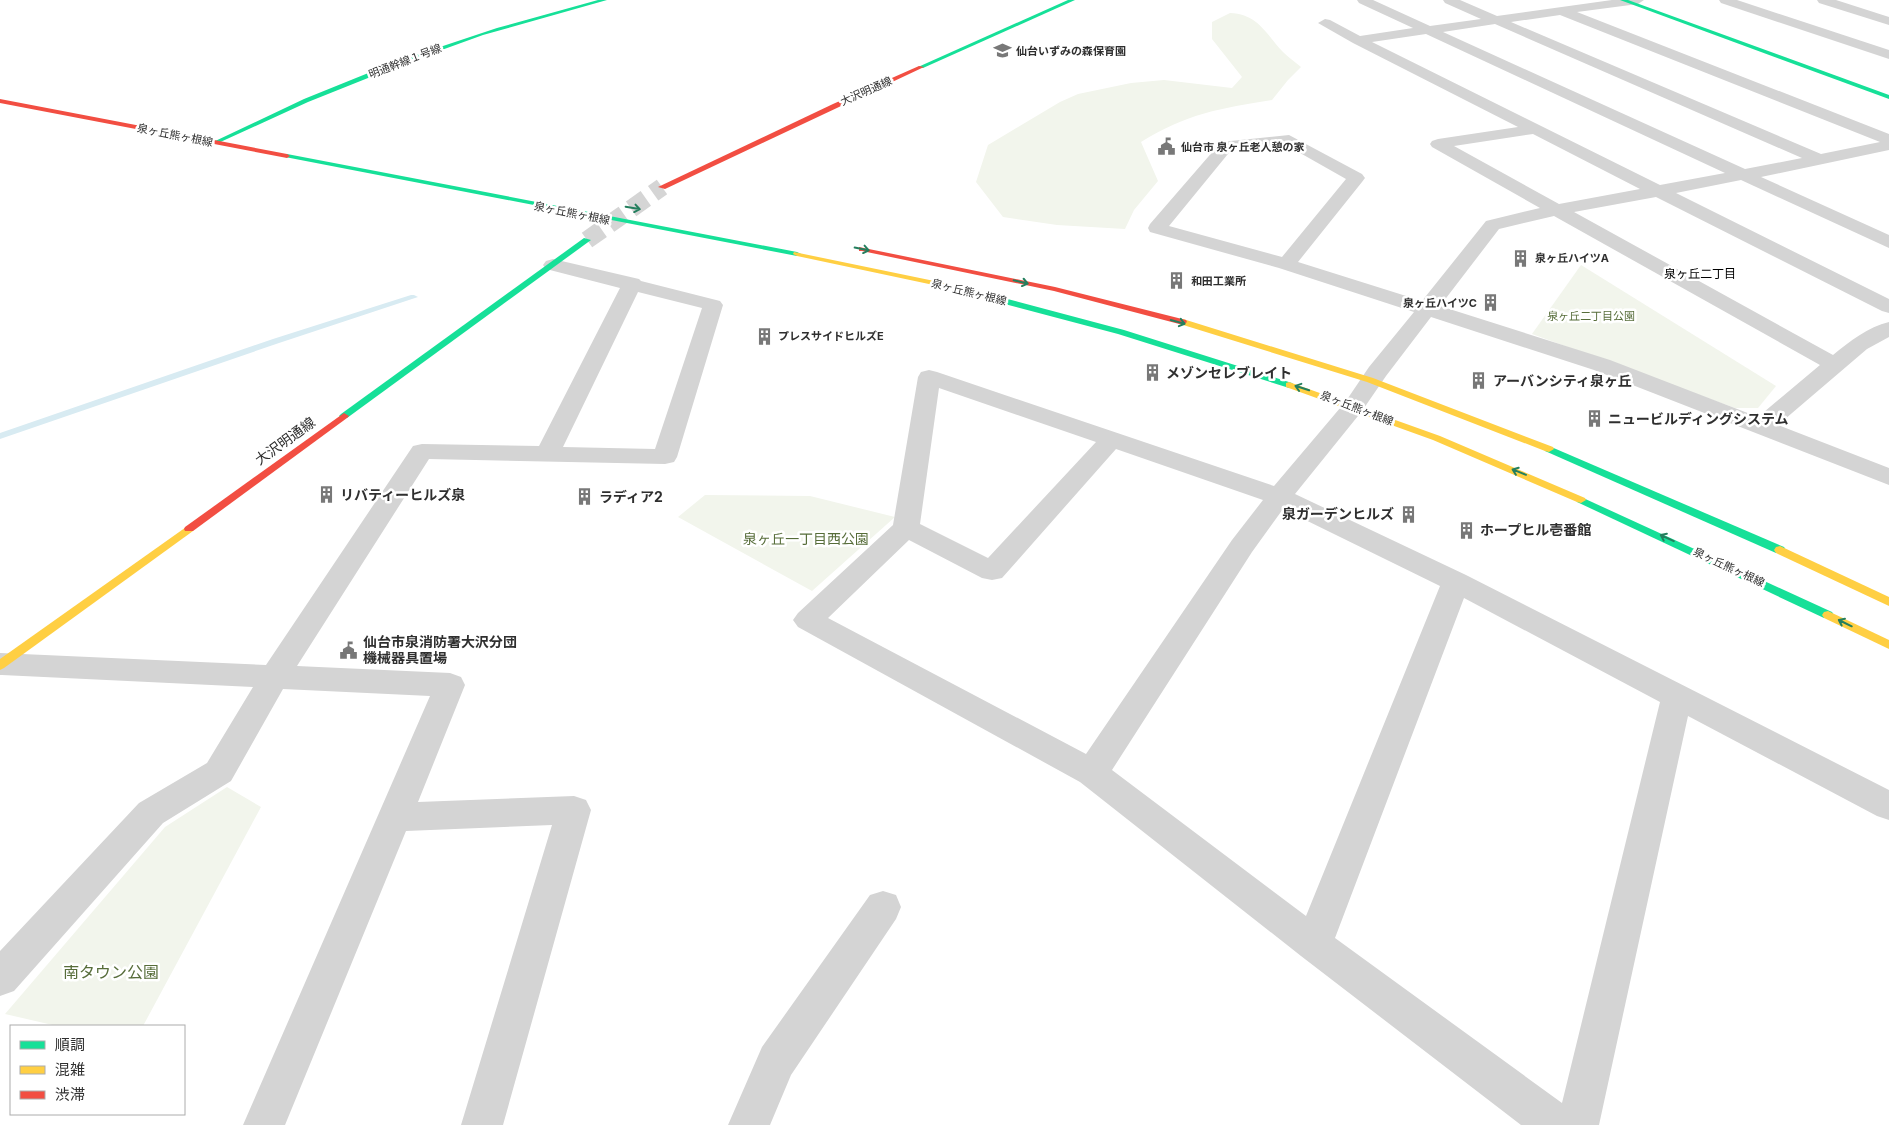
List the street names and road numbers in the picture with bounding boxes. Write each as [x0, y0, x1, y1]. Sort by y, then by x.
street label: 明通幹線１号線 [367, 41, 443, 81]
street label: 大沢明通線 [838, 73, 894, 109]
street label: 泉ヶ丘熊ヶ根線 [136, 121, 214, 149]
street label: 泉ヶ丘熊ヶ根線 [533, 199, 611, 227]
street label: 泉ヶ丘熊ヶ根線 [930, 276, 1008, 308]
street label: 泉ヶ丘熊ヶ根線 [1319, 388, 1395, 428]
street label: 大沢明通線 [251, 413, 318, 468]
street label: 泉ヶ丘熊ヶ根線 [1691, 544, 1767, 590]

